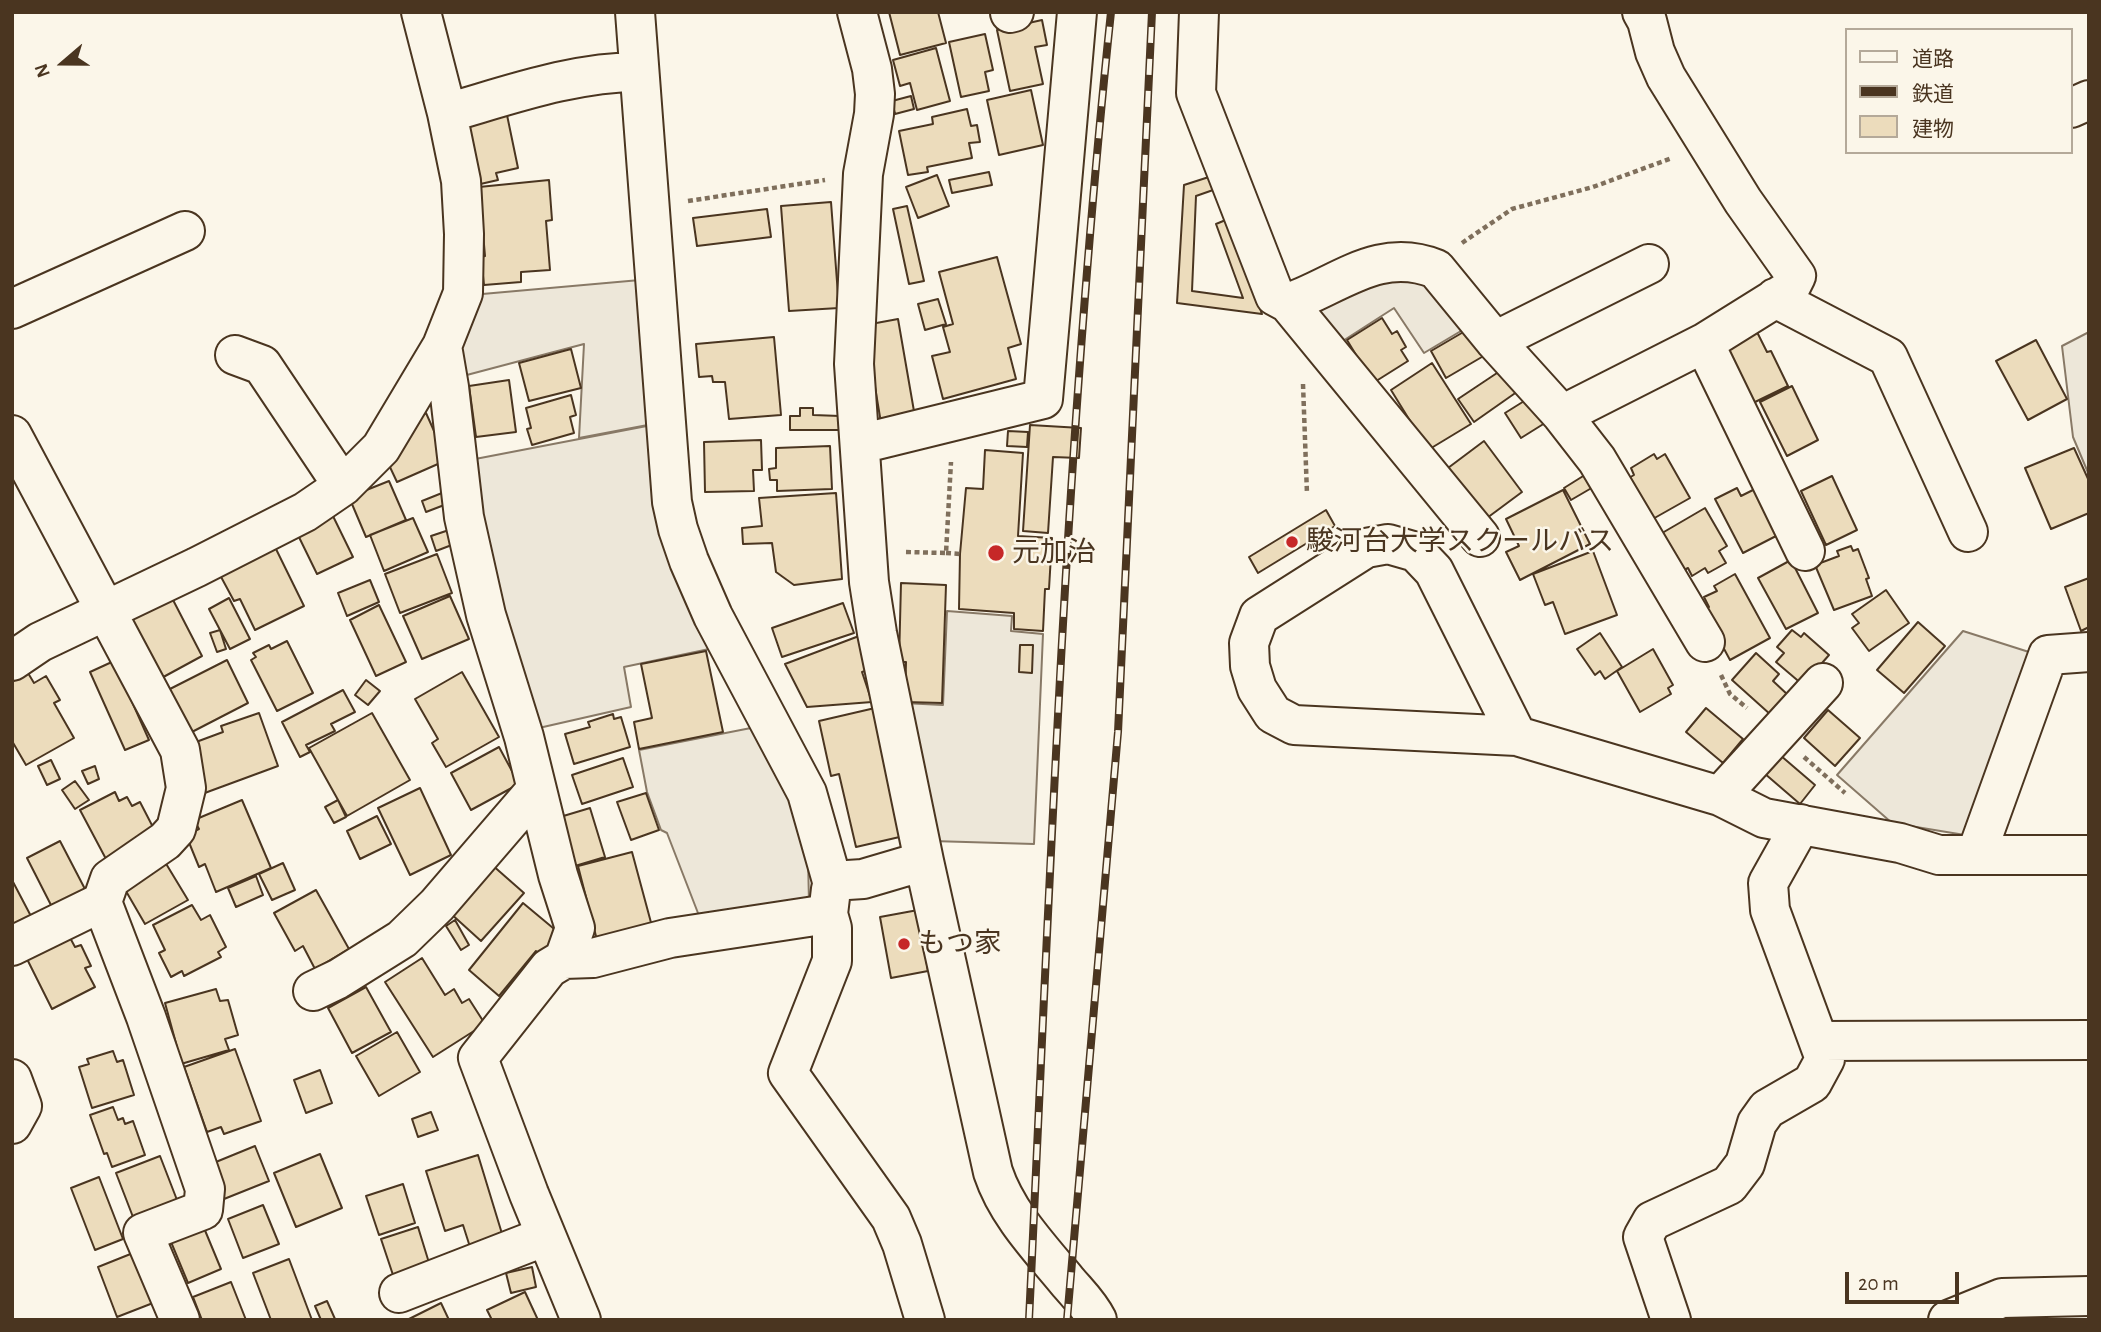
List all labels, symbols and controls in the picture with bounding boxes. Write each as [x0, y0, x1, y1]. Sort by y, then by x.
north arrow [28, 28, 98, 98]
legend [1846, 28, 2073, 154]
text: 道路 [1912, 49, 1954, 70]
text: N [32, 61, 54, 80]
text: 鉄道 [1912, 84, 1954, 105]
text: 建物 [1912, 119, 1954, 140]
place label: 駿河台大学スクールバス [1306, 525, 1614, 559]
marker: 駿河台大学スクールバス [1284, 534, 1300, 550]
place label: 元加治 [1012, 536, 1096, 570]
marker: 元加治 [986, 543, 1006, 563]
place label: もつ家 [918, 927, 1002, 961]
marker: もつ家 [896, 936, 912, 952]
scale bar [1849, 1258, 1963, 1302]
text: 20 m [1858, 1273, 1899, 1294]

